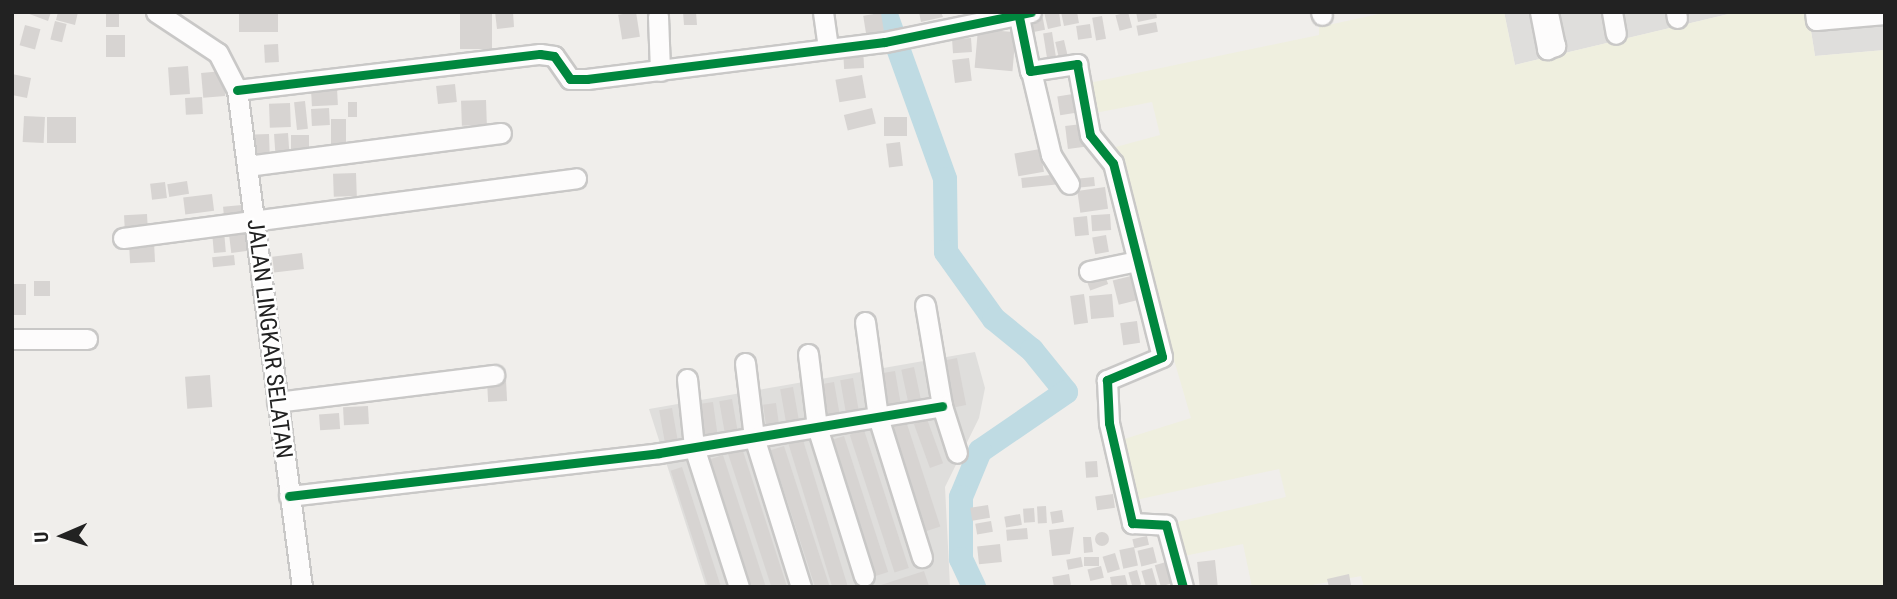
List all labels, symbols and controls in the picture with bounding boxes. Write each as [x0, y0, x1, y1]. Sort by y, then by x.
street label: JALAN LINGKAR SELATAN [241, 218, 297, 460]
north arrow [28, 501, 98, 571]
text: U [30, 531, 53, 543]

